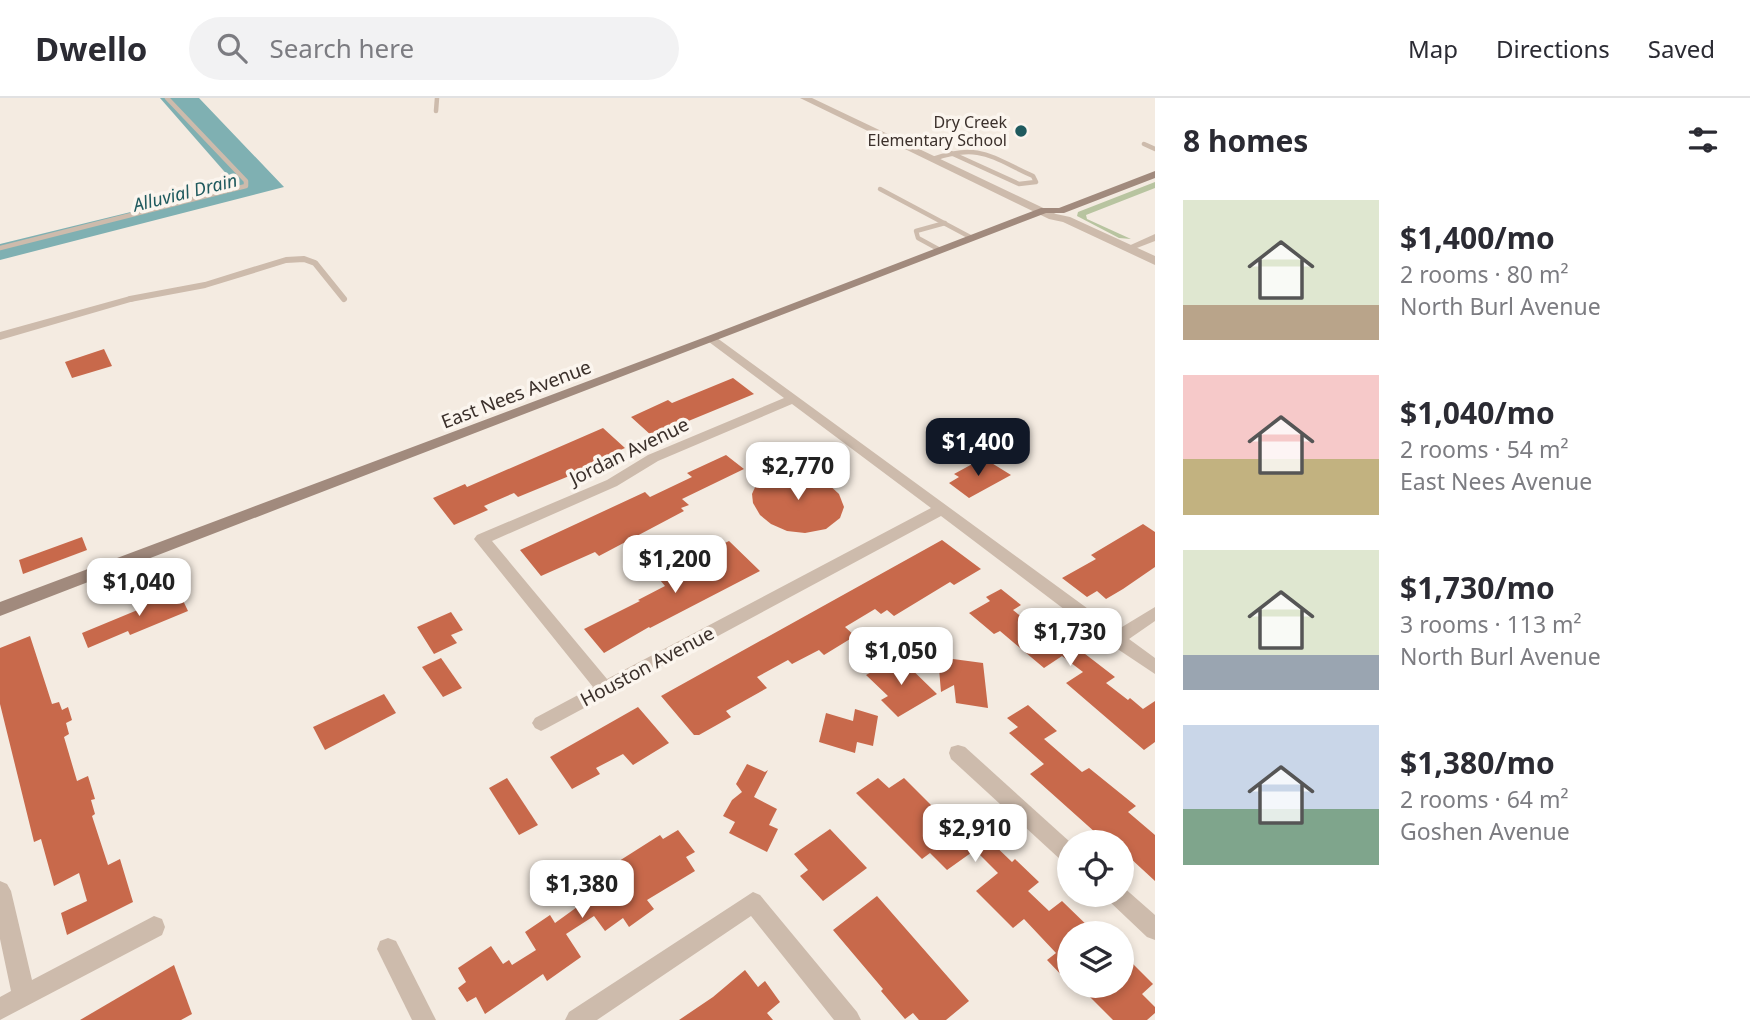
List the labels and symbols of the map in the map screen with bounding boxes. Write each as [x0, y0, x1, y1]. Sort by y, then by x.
place label: Dry Creek Elementary School [868, 111, 1007, 151]
marker: Dry Creek Elementary School [1013, 123, 1029, 139]
water label: Alluvial Drain [128, 167, 240, 217]
street label: East Nees Avenue [437, 353, 595, 435]
street label: Jordan Avenue [563, 411, 693, 492]
pin: $1,400 [921, 418, 1035, 478]
pin: $2,770 [741, 442, 855, 502]
pin: $1,200 [618, 536, 732, 595]
pin: $1,040 [82, 559, 196, 618]
pin: $1,730 [1013, 608, 1127, 668]
street label: Houston Avenue [575, 620, 719, 712]
pin: $1,050 [844, 628, 958, 687]
pin: $2,910 [918, 804, 1032, 864]
pin: $1,380 [525, 860, 639, 920]

